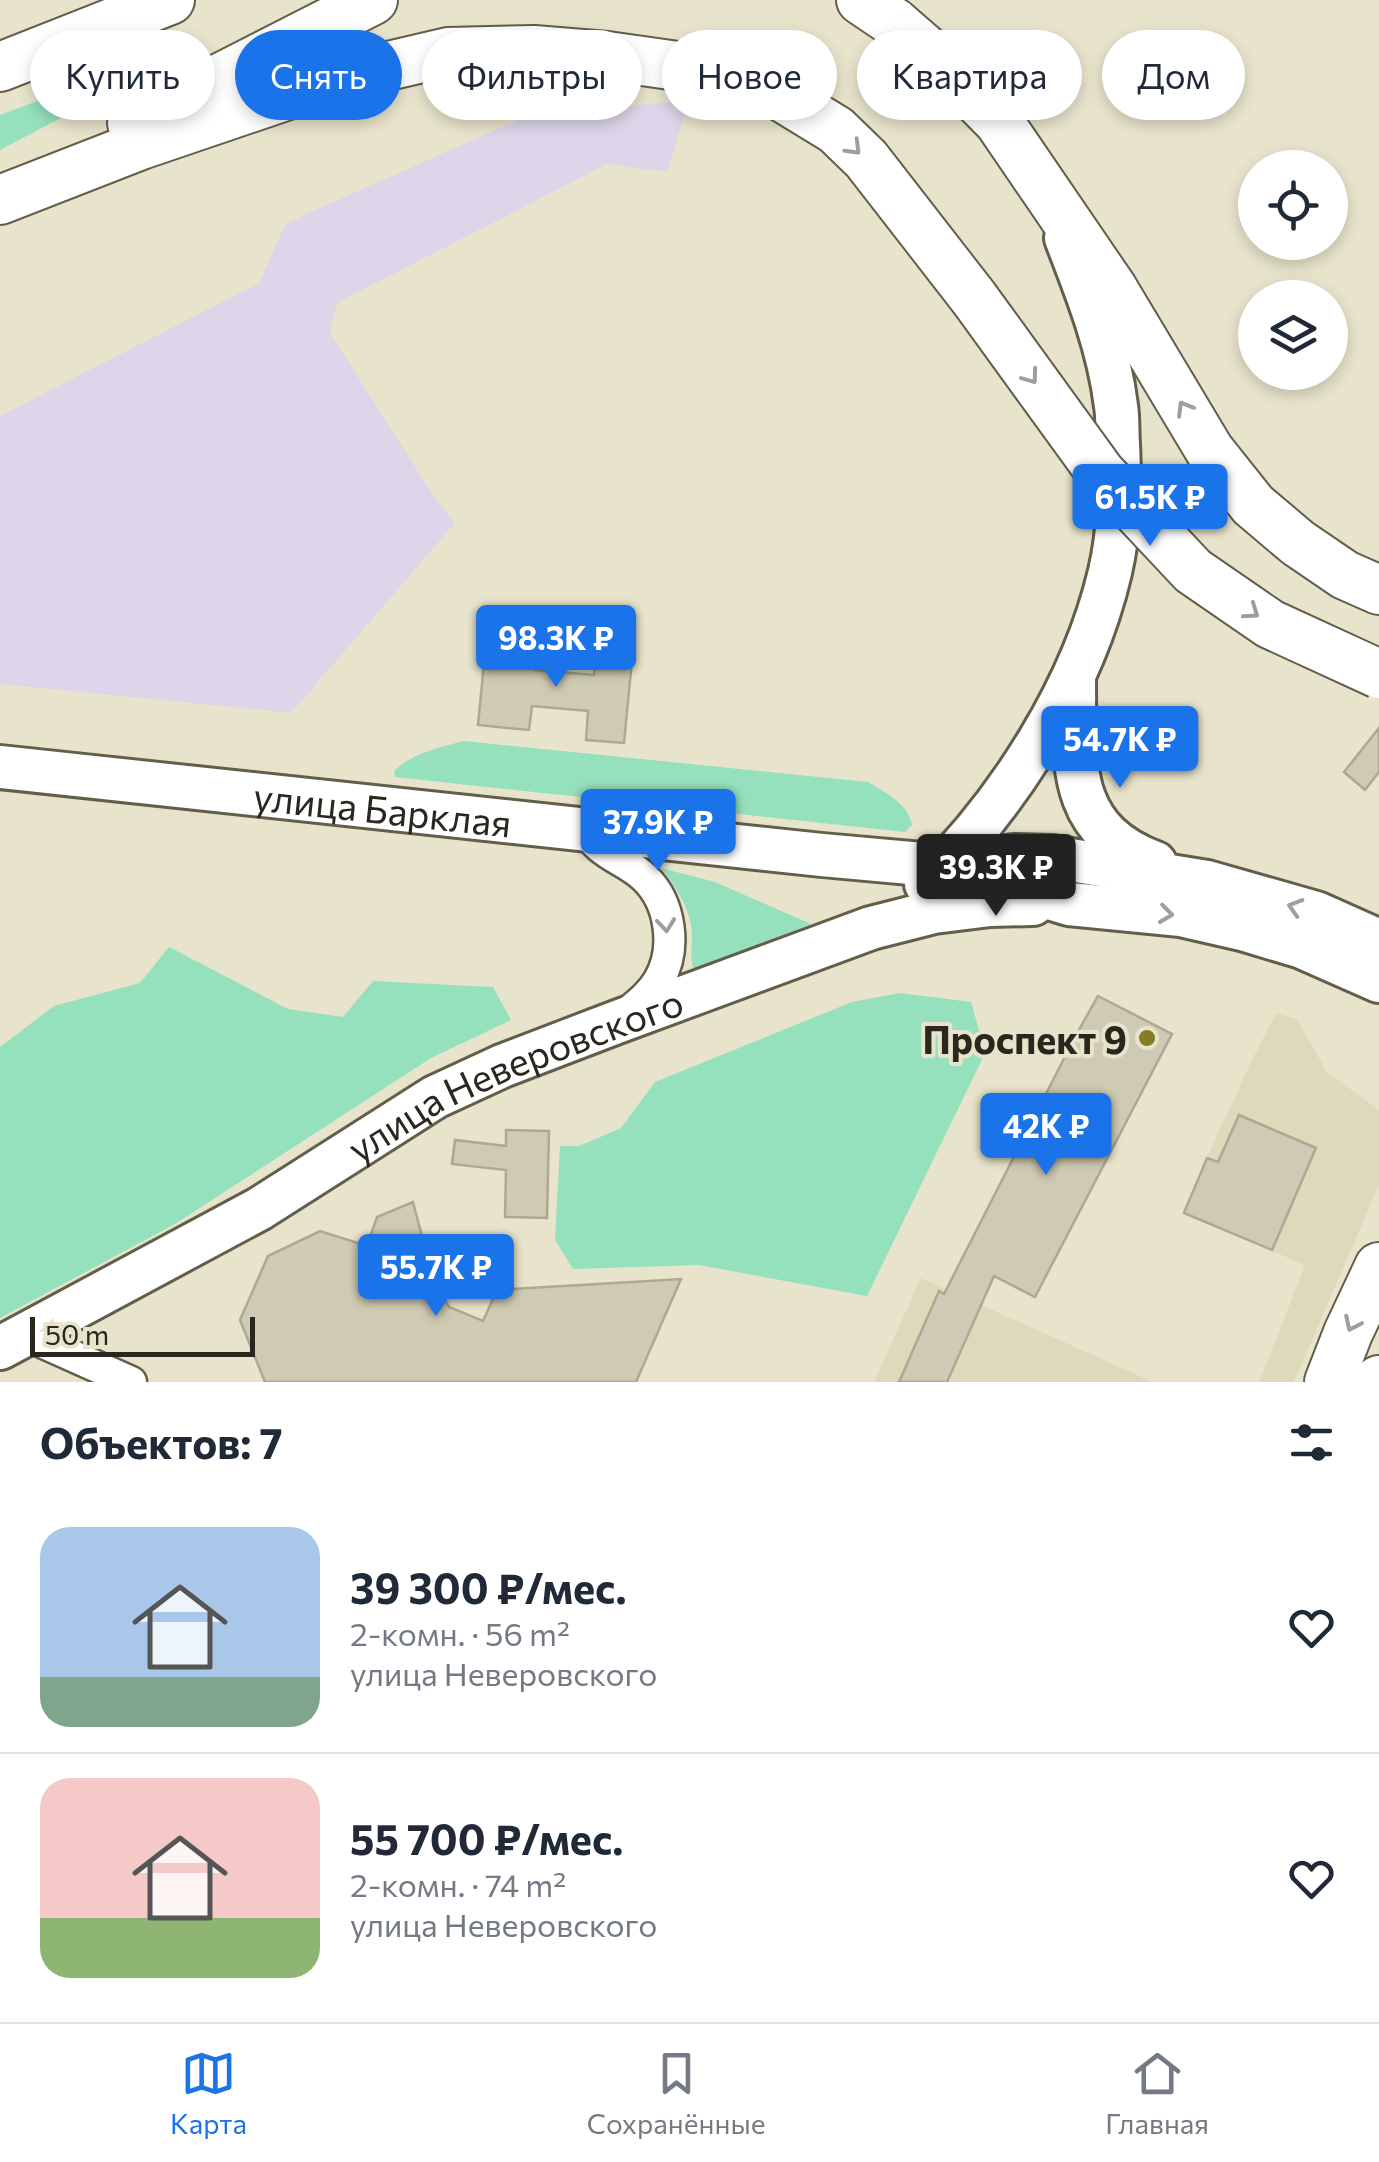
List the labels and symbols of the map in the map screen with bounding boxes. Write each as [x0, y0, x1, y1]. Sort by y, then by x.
one-way arrow [843, 137, 861, 155]
one-way arrow [1020, 366, 1037, 384]
one-way arrow [1177, 401, 1196, 419]
pin: 61.5K ₽ [1058, 464, 1242, 549]
one-way arrow [1241, 600, 1260, 618]
pin: 98.3K ₽ [464, 605, 648, 690]
pin: 54.7K ₽ [1028, 706, 1212, 791]
street label: улица Барклая [252, 771, 514, 845]
pin: 37.9K ₽ [566, 789, 750, 874]
pin: 39.3K ₽ [904, 834, 1088, 919]
one-way arrow [1287, 898, 1304, 918]
one-way arrow [1158, 903, 1174, 924]
one-way arrow [655, 917, 676, 933]
street label: улица Неверовского [338, 976, 689, 1171]
place label: Проспект 9 [922, 1015, 1127, 1062]
marker: Проспект 9 [1136, 1027, 1158, 1049]
pin: 42K ₽ [976, 1093, 1116, 1178]
pin: 55.7K ₽ [344, 1234, 528, 1319]
scale bar [30, 1312, 255, 1356]
one-way arrow [1345, 1314, 1365, 1332]

